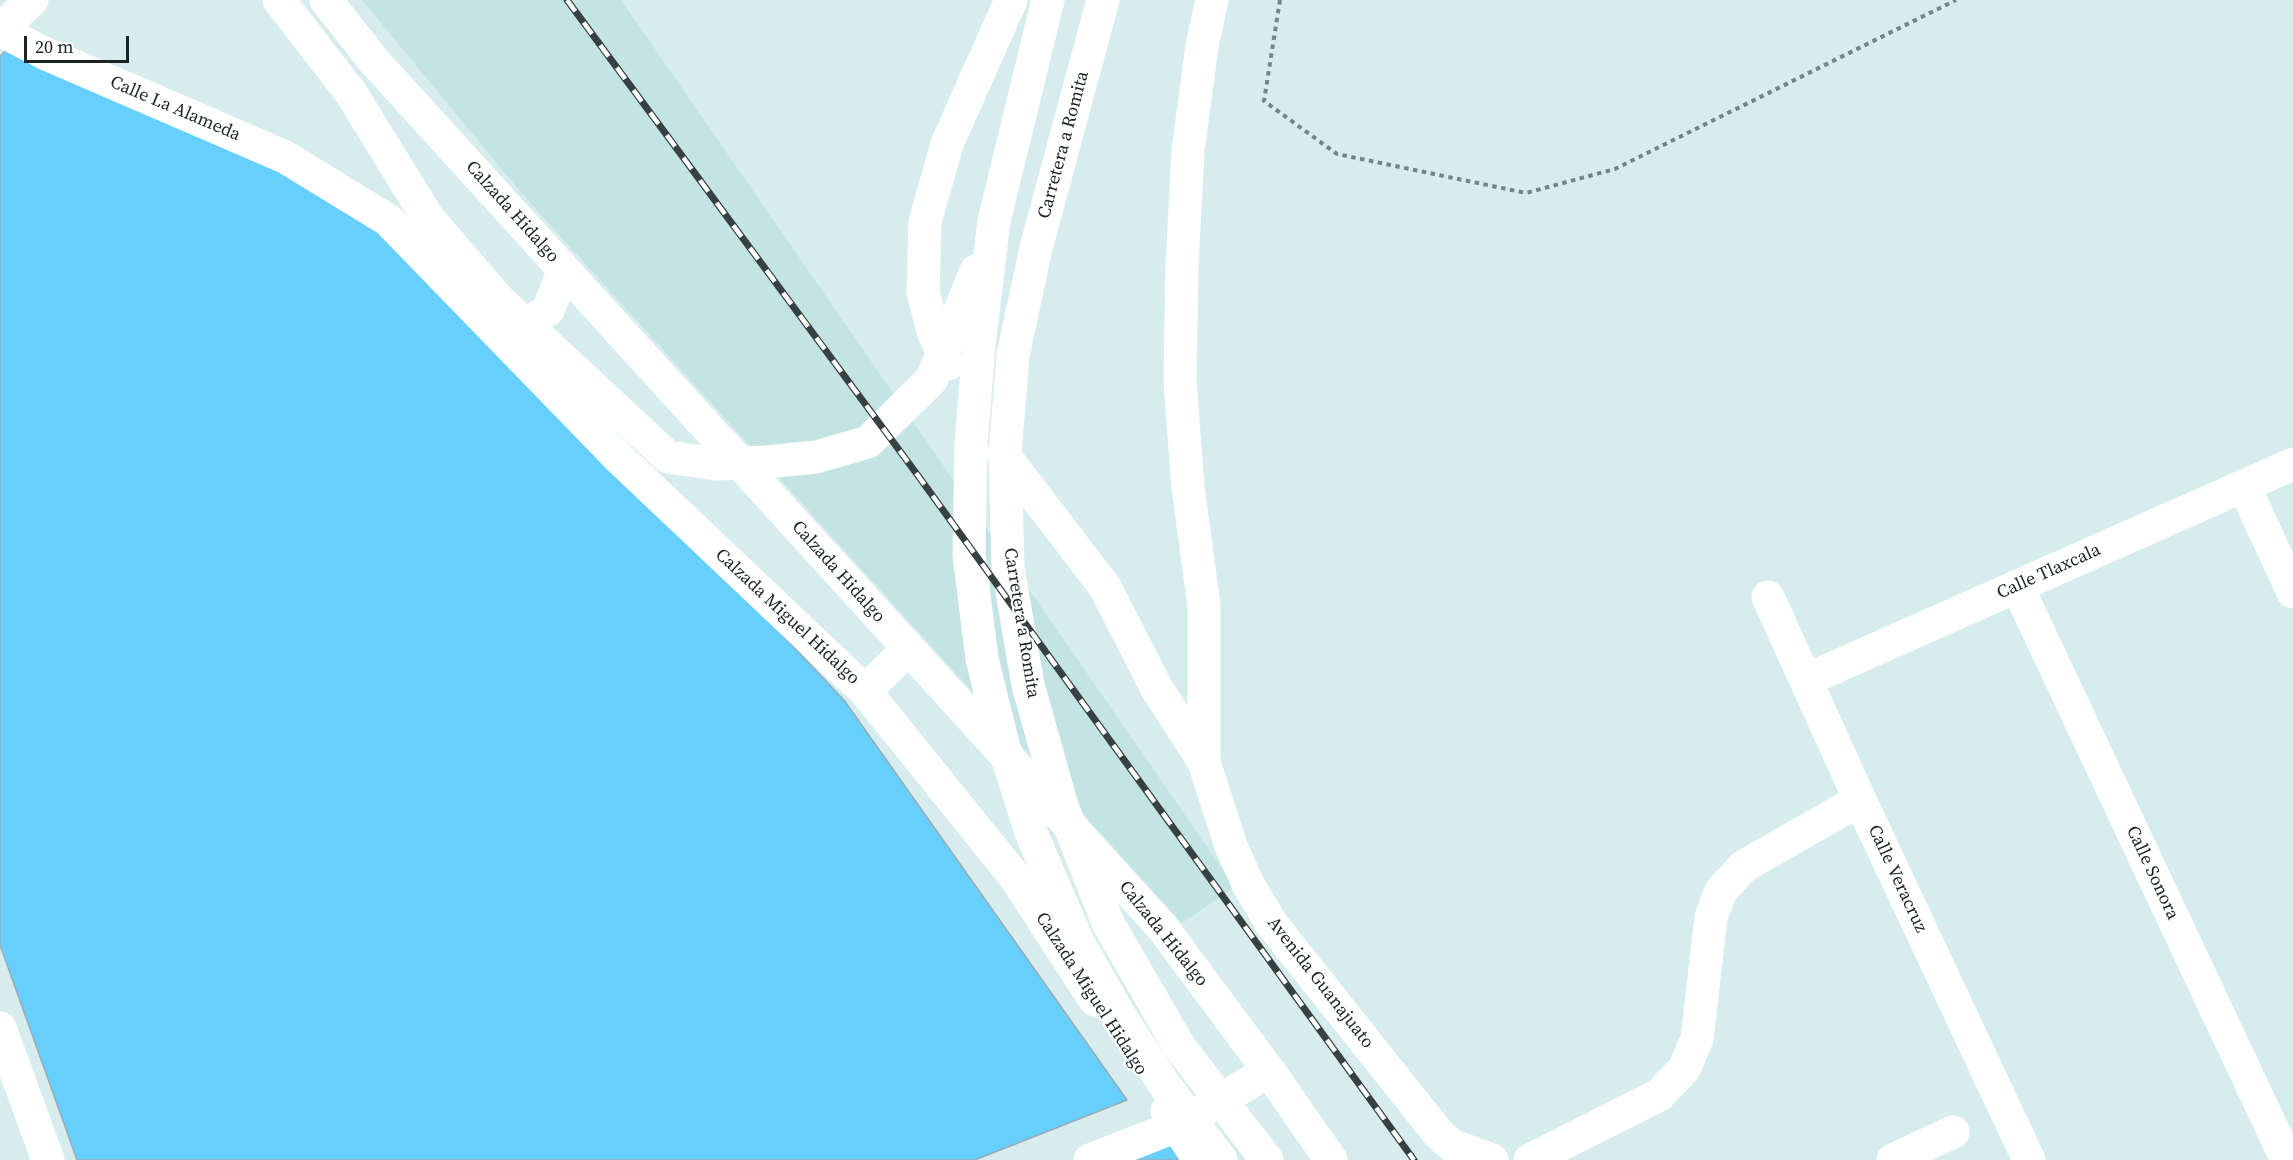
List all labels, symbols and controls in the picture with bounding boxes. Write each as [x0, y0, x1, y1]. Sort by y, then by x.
scale bar [27, 24, 132, 62]
text: 20 m [35, 34, 73, 59]
street label: Carretera a Romita [1034, 69, 1094, 221]
street label: Calle La Alameda [107, 72, 243, 146]
street label: Calzada Hidalgo [461, 157, 563, 267]
street label: Calzada Hidalgo [787, 517, 889, 627]
street label: Calle Tlaxcala [1994, 540, 2104, 604]
street label: Calzada Miguel Hidalgo [710, 545, 864, 689]
street label: Carretera a Romita [998, 546, 1044, 700]
street label: Calle Veracruz [1863, 822, 1931, 936]
street label: Calle Sonora [2121, 823, 2183, 923]
street label: Calzada Hidalgo [1114, 877, 1212, 991]
street label: Calzada Miguel Hidalgo [1030, 909, 1152, 1079]
street label: Avenida Guanajuato [1262, 913, 1378, 1053]

